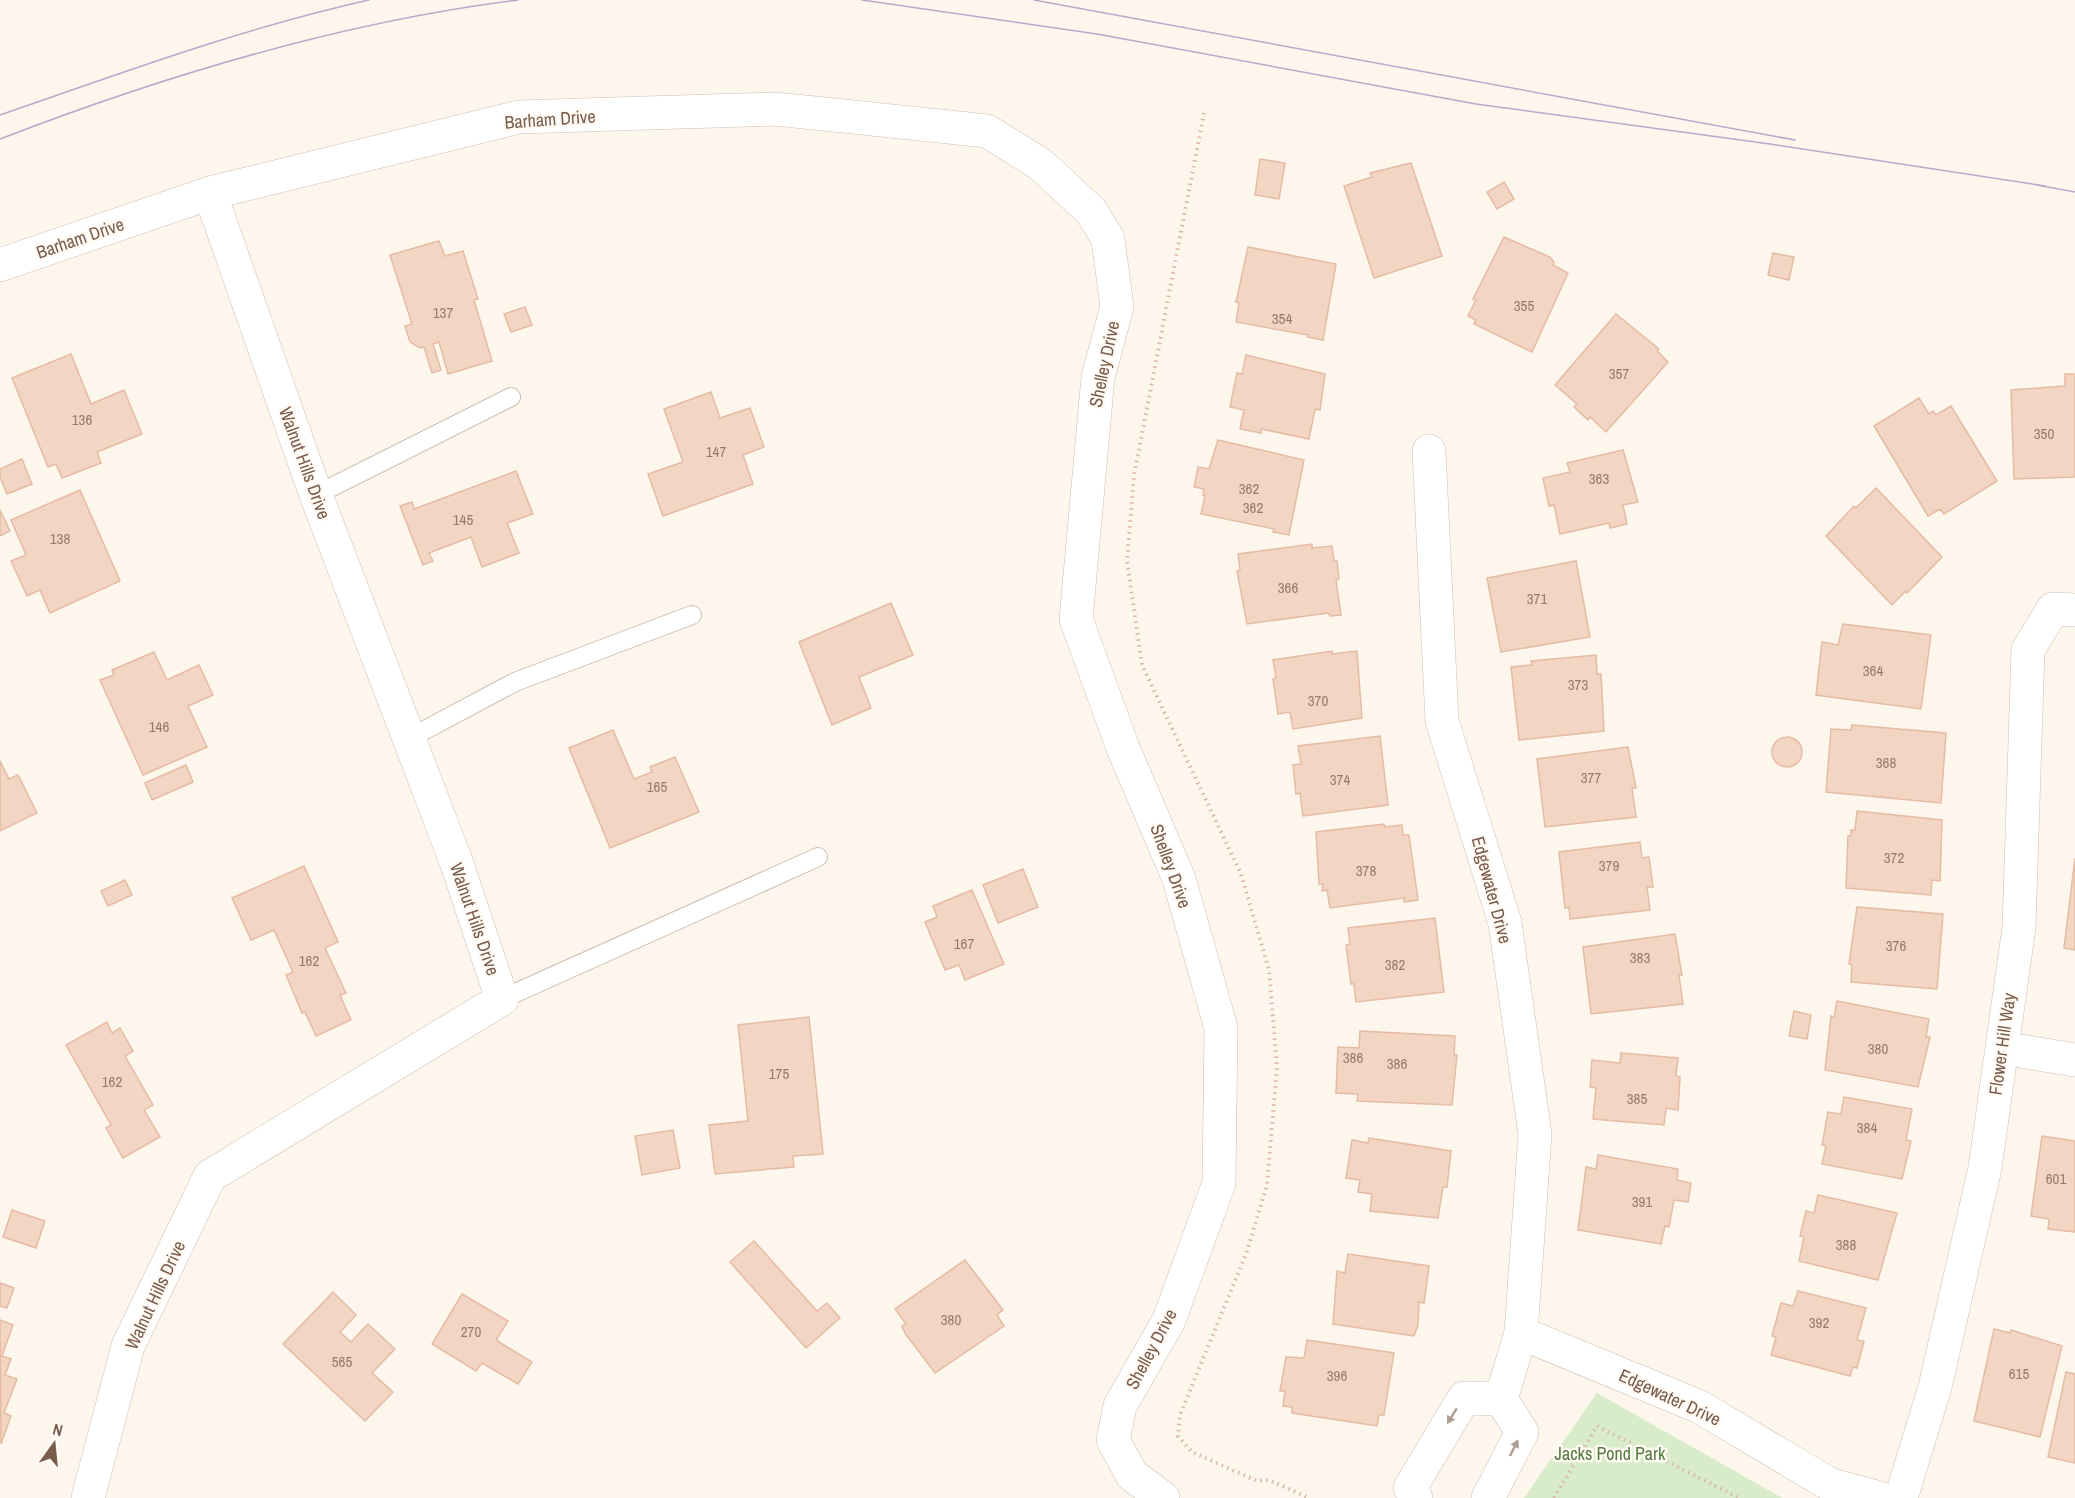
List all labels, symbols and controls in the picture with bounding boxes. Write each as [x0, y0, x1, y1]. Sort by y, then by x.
street label: Barham Drive [504, 103, 596, 135]
street label: Barham Drive [33, 211, 127, 265]
house number: 355 [1514, 295, 1534, 316]
house number: 137 [433, 302, 453, 323]
house number: 354 [1272, 308, 1292, 329]
street label: Shelley Drive [1083, 318, 1125, 410]
house number: 357 [1609, 363, 1629, 384]
street label: Walnut Hills Drive [273, 403, 337, 523]
house number: 136 [72, 409, 92, 430]
house number: 350 [2034, 423, 2054, 444]
house number: 147 [706, 441, 726, 462]
house number: 363 [1589, 468, 1609, 489]
house number: 362 [1239, 478, 1259, 499]
house number: 362 [1243, 497, 1263, 518]
house number: 145 [453, 509, 473, 530]
house number: 138 [50, 528, 70, 549]
house number: 366 [1278, 577, 1298, 598]
house number: 371 [1527, 588, 1547, 609]
house number: 364 [1863, 660, 1883, 681]
house number: 373 [1568, 674, 1588, 695]
house number: 370 [1308, 690, 1328, 711]
house number: 146 [149, 716, 169, 737]
house number: 368 [1876, 752, 1896, 773]
house number: 377 [1581, 767, 1601, 788]
house number: 374 [1330, 769, 1350, 790]
house number: 165 [647, 776, 667, 797]
street label: Shelley Drive [1144, 820, 1198, 912]
street label: Edgewater Drive [1466, 834, 1518, 946]
house number: 372 [1884, 847, 1904, 868]
house number: 379 [1599, 855, 1619, 876]
street label: Walnut Hills Drive [444, 859, 506, 979]
house number: 378 [1356, 860, 1376, 881]
house number: 167 [954, 933, 974, 954]
house number: 376 [1886, 935, 1906, 956]
house number: 383 [1630, 947, 1650, 968]
house number: 162 [299, 950, 319, 971]
house number: 382 [1385, 954, 1405, 975]
street label: Flower Hill Way [1982, 991, 2022, 1097]
house number: 380 [1868, 1038, 1888, 1059]
house number: 386 [1343, 1047, 1363, 1068]
house number: 386 [1387, 1053, 1407, 1074]
house number: 175 [769, 1063, 789, 1084]
house number: 162 [102, 1071, 122, 1092]
house number: 385 [1627, 1088, 1647, 1109]
house number: 384 [1857, 1117, 1877, 1138]
house number: 601 [2046, 1168, 2066, 1189]
house number: 391 [1632, 1191, 1652, 1212]
house number: 388 [1836, 1234, 1856, 1255]
street label: Walnut Hills Drive [119, 1236, 191, 1354]
street label: Shelley Drive [1119, 1304, 1183, 1394]
house number: 380 [941, 1309, 961, 1330]
house number: 392 [1809, 1312, 1829, 1333]
house number: 270 [461, 1321, 481, 1342]
house number: 565 [332, 1351, 352, 1372]
street label: Edgewater Drive [1615, 1362, 1725, 1432]
house number: 615 [2009, 1363, 2029, 1384]
house number: 396 [1327, 1365, 1347, 1386]
one-way arrow [1447, 1408, 1458, 1424]
north arrow [24, 1414, 84, 1474]
text: N [50, 1418, 65, 1441]
one-way arrow [1509, 1439, 1519, 1456]
park label: Jacks Pond Park [1555, 1441, 1666, 1466]

